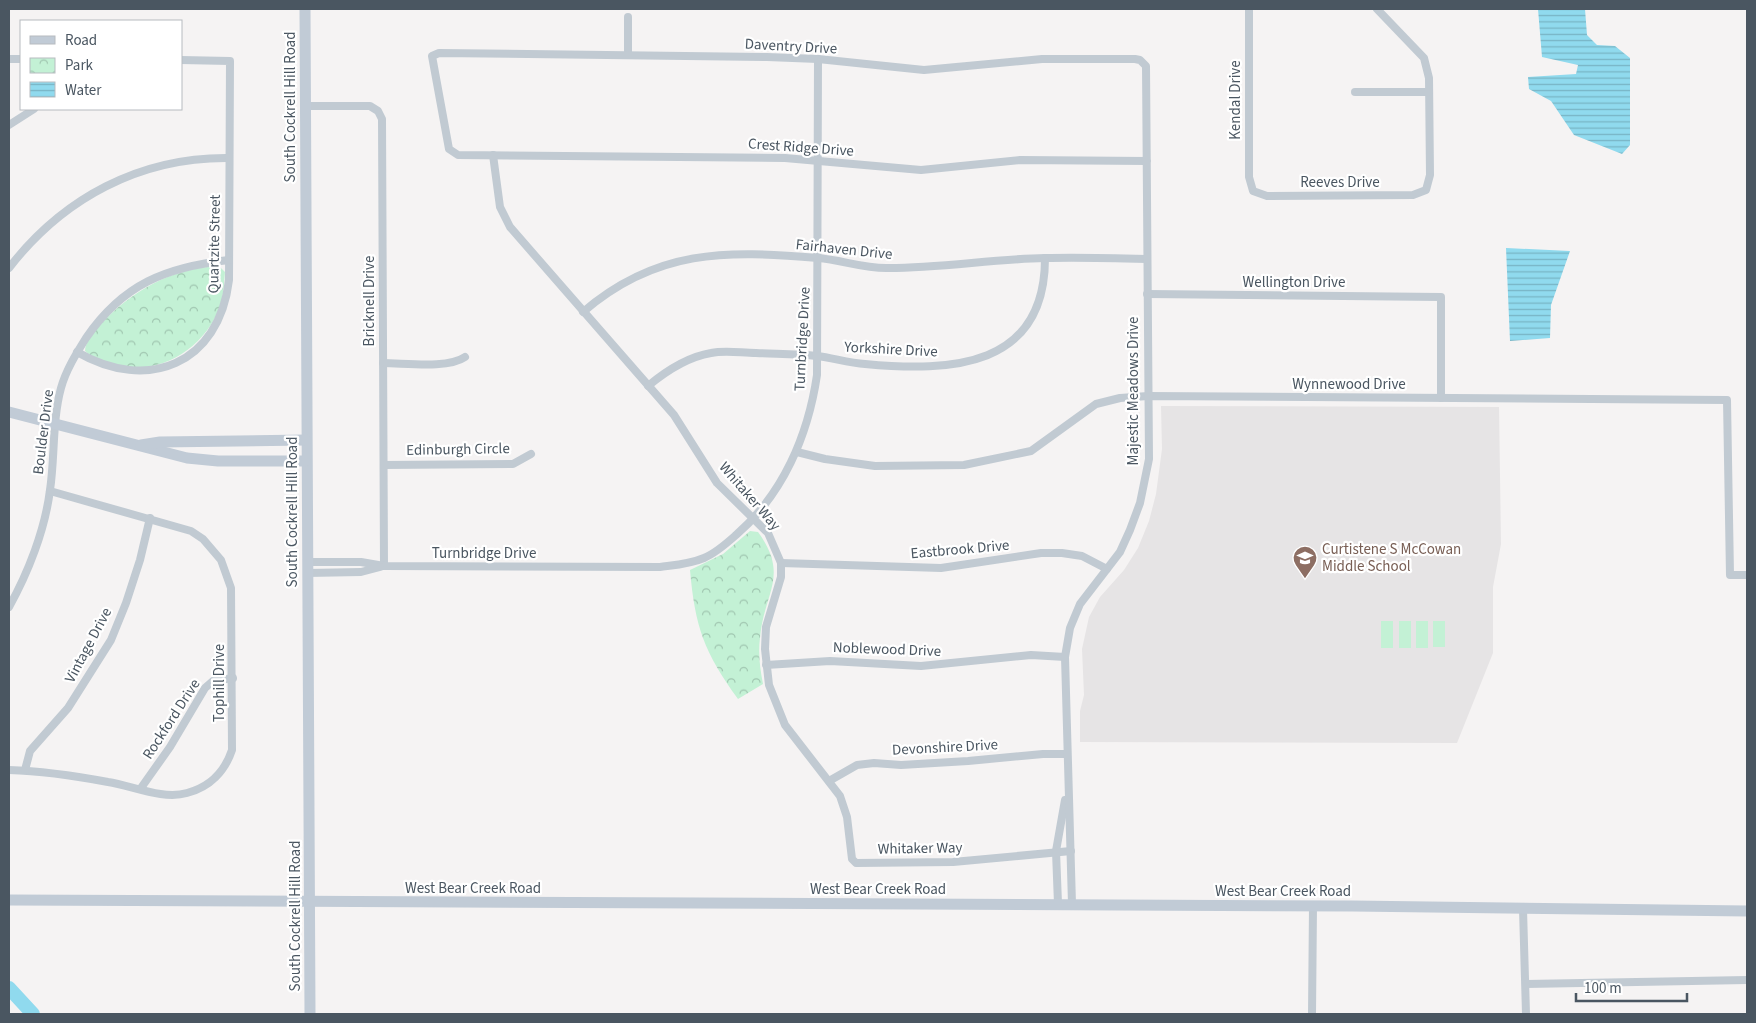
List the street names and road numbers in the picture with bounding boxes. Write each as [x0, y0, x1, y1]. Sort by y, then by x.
street label: South Cockrell Hill Road [280, 32, 301, 182]
street label: Daventry Drive [744, 34, 838, 59]
street label: Kendal Drive [1225, 60, 1246, 140]
street label: Crest Ridge Drive [747, 133, 855, 162]
street label: Reeves Drive [1300, 172, 1380, 193]
street label: Quartzite Street [203, 194, 226, 294]
street label: Fairhaven Drive [795, 234, 893, 265]
street label: Bricknell Drive [359, 256, 380, 346]
street label: Wellington Drive [1242, 272, 1346, 293]
street label: Turnbridge Drive [789, 286, 816, 392]
street label: Majestic Meadows Drive [1123, 317, 1144, 465]
street label: Yorkshire Drive [843, 337, 938, 362]
street label: Wynnewood Drive [1292, 374, 1406, 395]
street label: Boulder Drive [28, 388, 59, 476]
street label: South Cockrell Hill Road [282, 437, 303, 587]
street label: Edinburgh Circle [406, 438, 510, 461]
street label: Whitaker Way [714, 457, 785, 535]
street label: Eastbrook Drive [910, 535, 1010, 564]
street label: Turnbridge Drive [432, 543, 536, 564]
street label: Vintage Drive [60, 604, 117, 686]
street label: Noblewood Drive [832, 637, 941, 662]
street label: Tophill Drive [209, 644, 230, 722]
street label: Rockford Drive [138, 675, 205, 764]
street label: Devonshire Drive [891, 734, 999, 761]
street label: Whitaker Way [877, 837, 963, 860]
street label: South Cockrell Hill Road [285, 841, 306, 991]
street label: West Bear Creek Road [405, 878, 541, 899]
street label: West Bear Creek Road [810, 879, 946, 900]
street label: West Bear Creek Road [1215, 881, 1351, 902]

